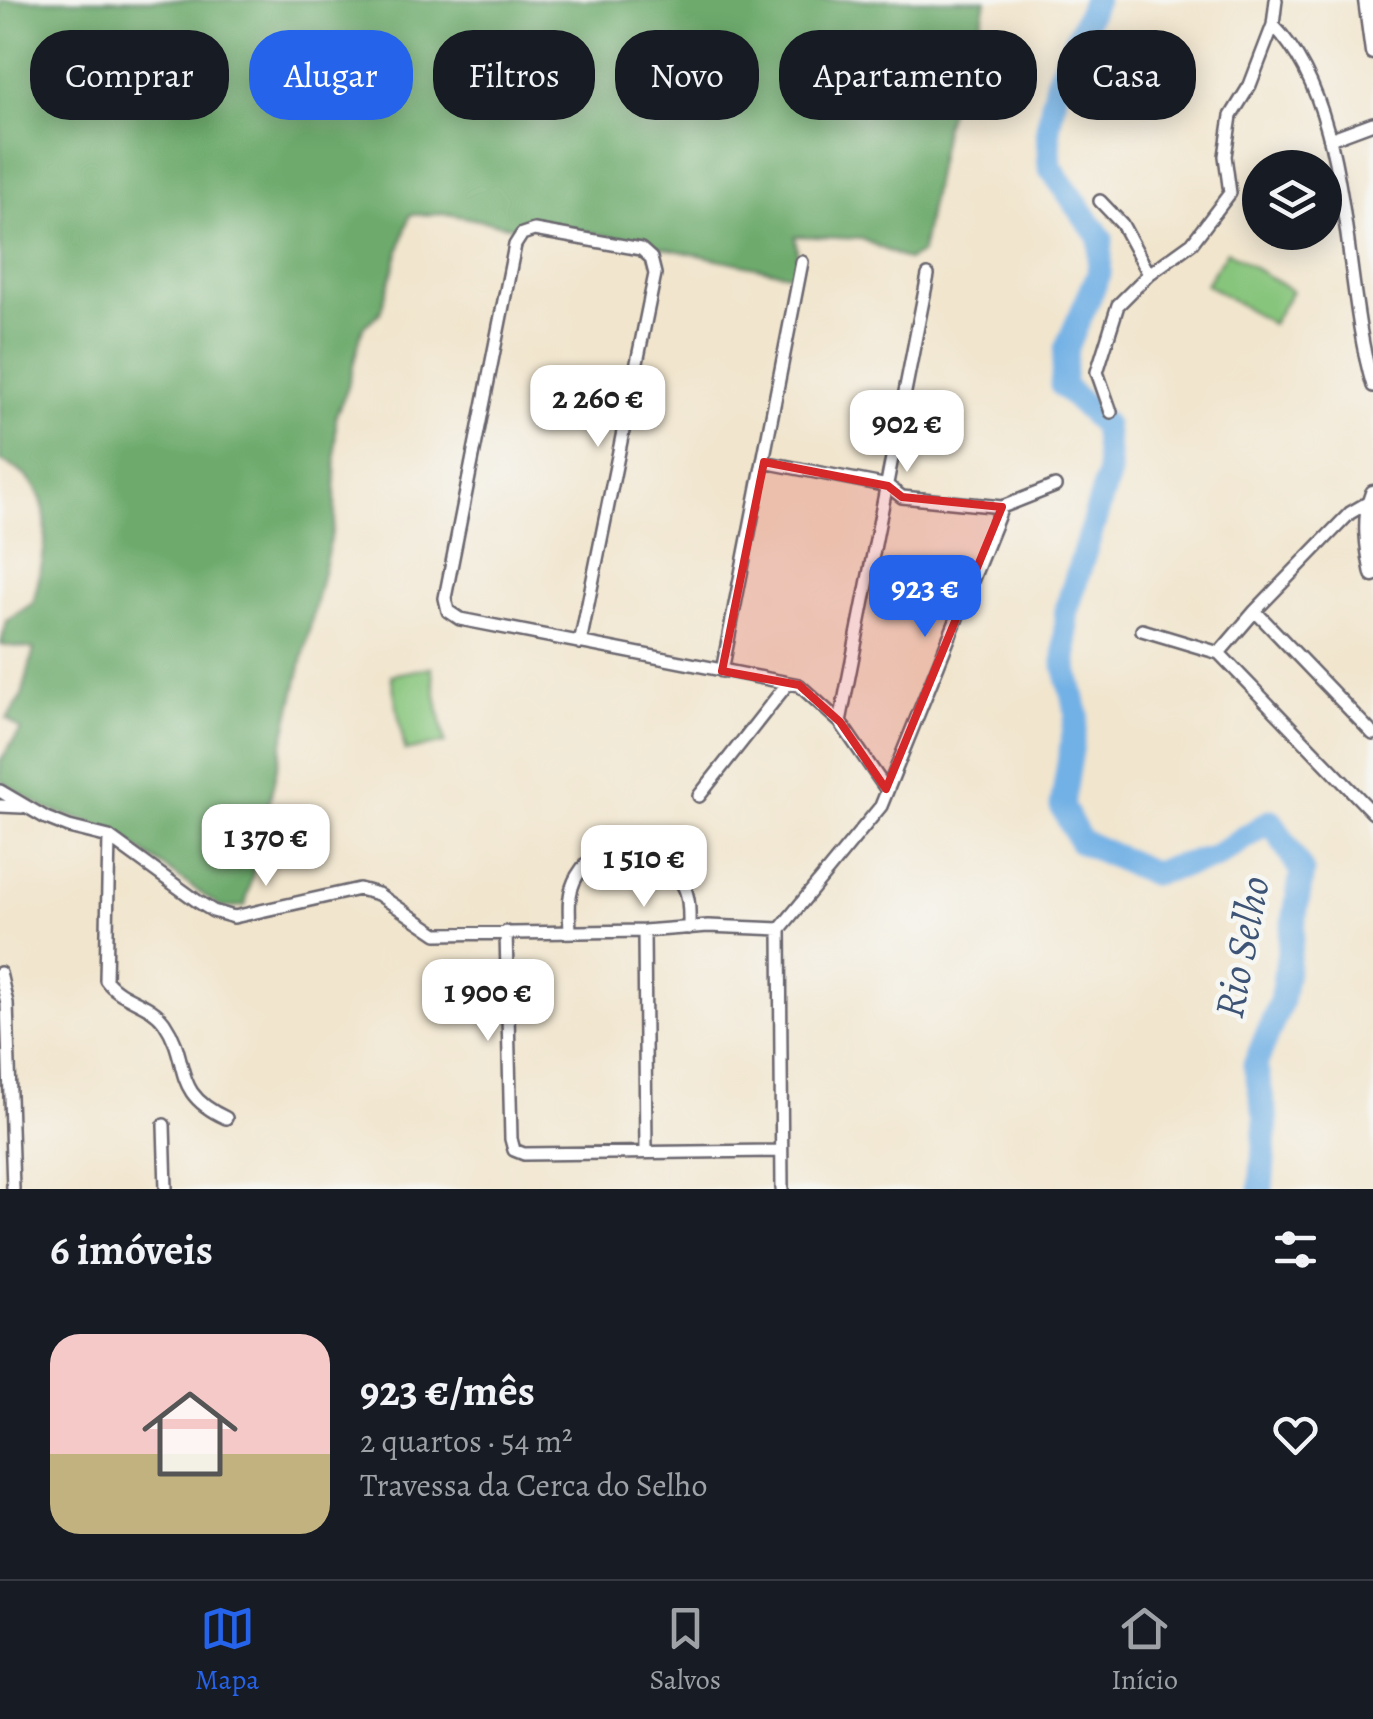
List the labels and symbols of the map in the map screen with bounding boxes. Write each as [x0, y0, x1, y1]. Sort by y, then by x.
pin: 2 260 € [506, 365, 690, 450]
pin: 902 € [837, 390, 977, 475]
pin: 923 € [855, 555, 995, 640]
pin: 1 370 € [174, 804, 358, 889]
pin: 1 510 € [552, 825, 736, 910]
water label: Rio Selho [1200, 871, 1283, 1023]
pin: 1 900 € [396, 959, 580, 1044]

